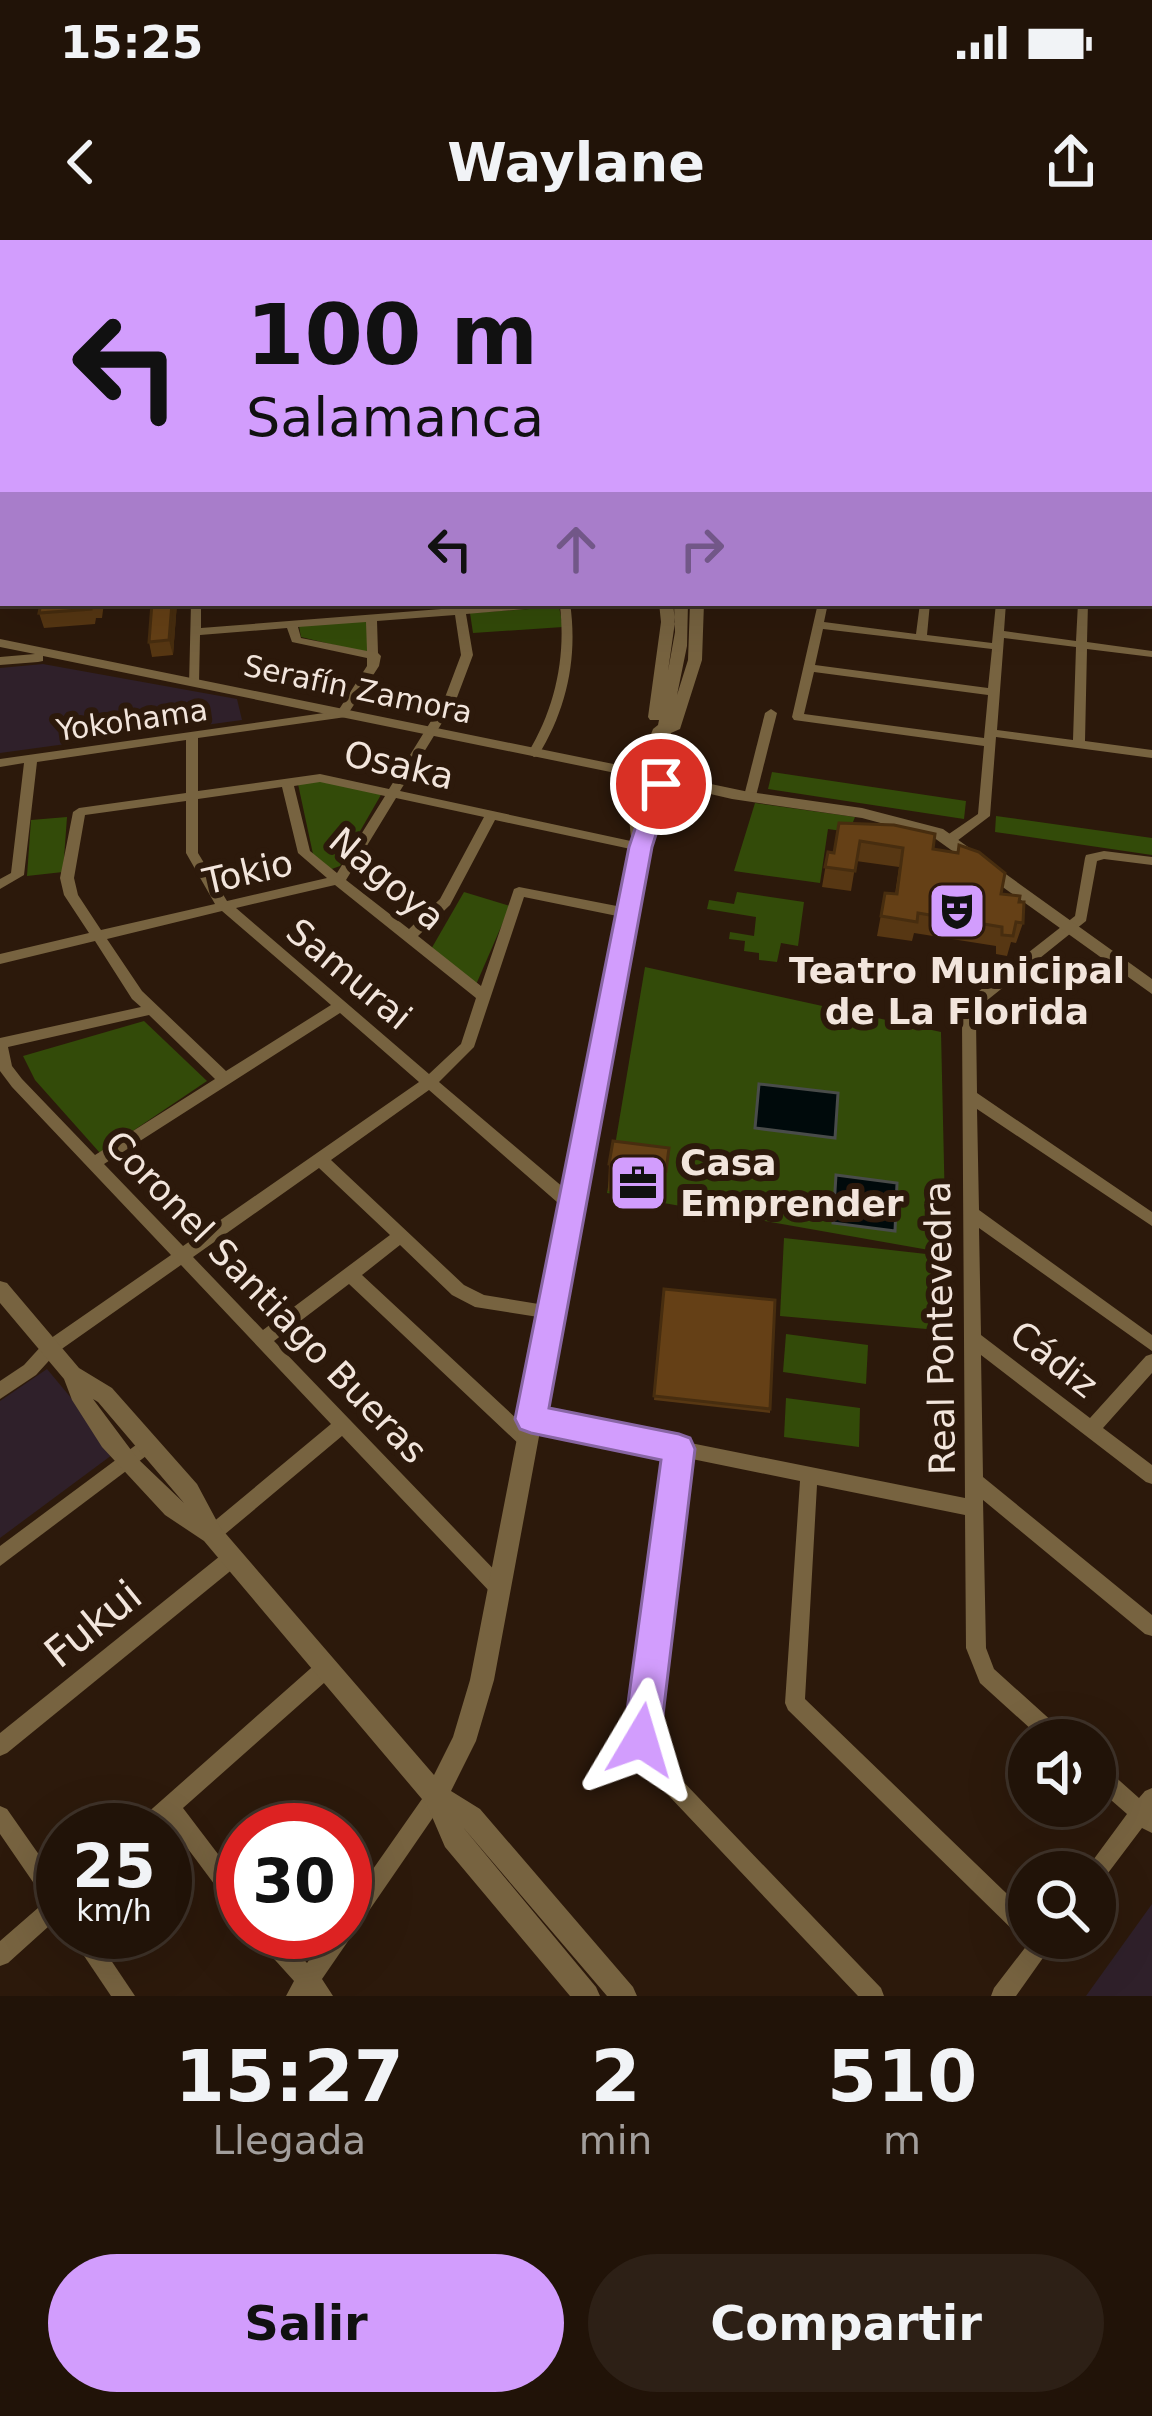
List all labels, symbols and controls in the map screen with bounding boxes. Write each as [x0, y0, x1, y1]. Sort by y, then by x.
text: 15:25 [60, 16, 203, 69]
icon: back [48, 129, 114, 195]
icon: share [1038, 129, 1104, 195]
text: Waylane [447, 131, 705, 194]
text: 100 m [246, 286, 538, 384]
icon: left [48, 288, 204, 444]
text: Salamanca [246, 386, 544, 449]
icon: left [417, 516, 483, 582]
icon: ahead [543, 516, 609, 582]
icon: right [669, 516, 735, 582]
street label: Serafín Zamora [240, 648, 476, 730]
street label: Yokohama [53, 692, 210, 748]
street label: Osaka [340, 732, 458, 798]
pin [610, 733, 712, 835]
icon: arrive [628, 751, 694, 817]
street label: Nagoya [321, 819, 453, 939]
street label: Tokio [198, 842, 297, 902]
theatre icon: Teatro Municipal de La Florida [926, 880, 988, 942]
street label: Samurai [278, 910, 420, 1038]
place label: Teatro Municipal de La Florida [789, 950, 1125, 1032]
street label: Coronel Santiago Bueras [97, 1123, 435, 1471]
place label: Casa Emprender [680, 1142, 904, 1224]
office icon: Casa Emprender [607, 1152, 669, 1214]
street label: Real Pontevedra [917, 1181, 963, 1475]
street label: Cádiz [1002, 1312, 1106, 1406]
street label: Fukui [35, 1570, 151, 1678]
position arrow [578, 1677, 704, 1803]
map controls [1008, 1719, 1116, 1959]
button: sound [1008, 1719, 1116, 1827]
speed limit sign: 30 [216, 1803, 372, 1959]
text: 25 [72, 1831, 156, 1901]
button: search [1008, 1851, 1116, 1959]
text: km/h [76, 1893, 152, 1928]
text: 15:27 [175, 2034, 404, 2118]
text: 2 [590, 2034, 640, 2118]
text: 510 [827, 2034, 977, 2118]
text: Llegada [212, 2118, 366, 2163]
text: min [579, 2118, 652, 2163]
text: m [883, 2118, 921, 2163]
button: Salir [48, 2254, 564, 2392]
button: Compartir [588, 2254, 1104, 2392]

